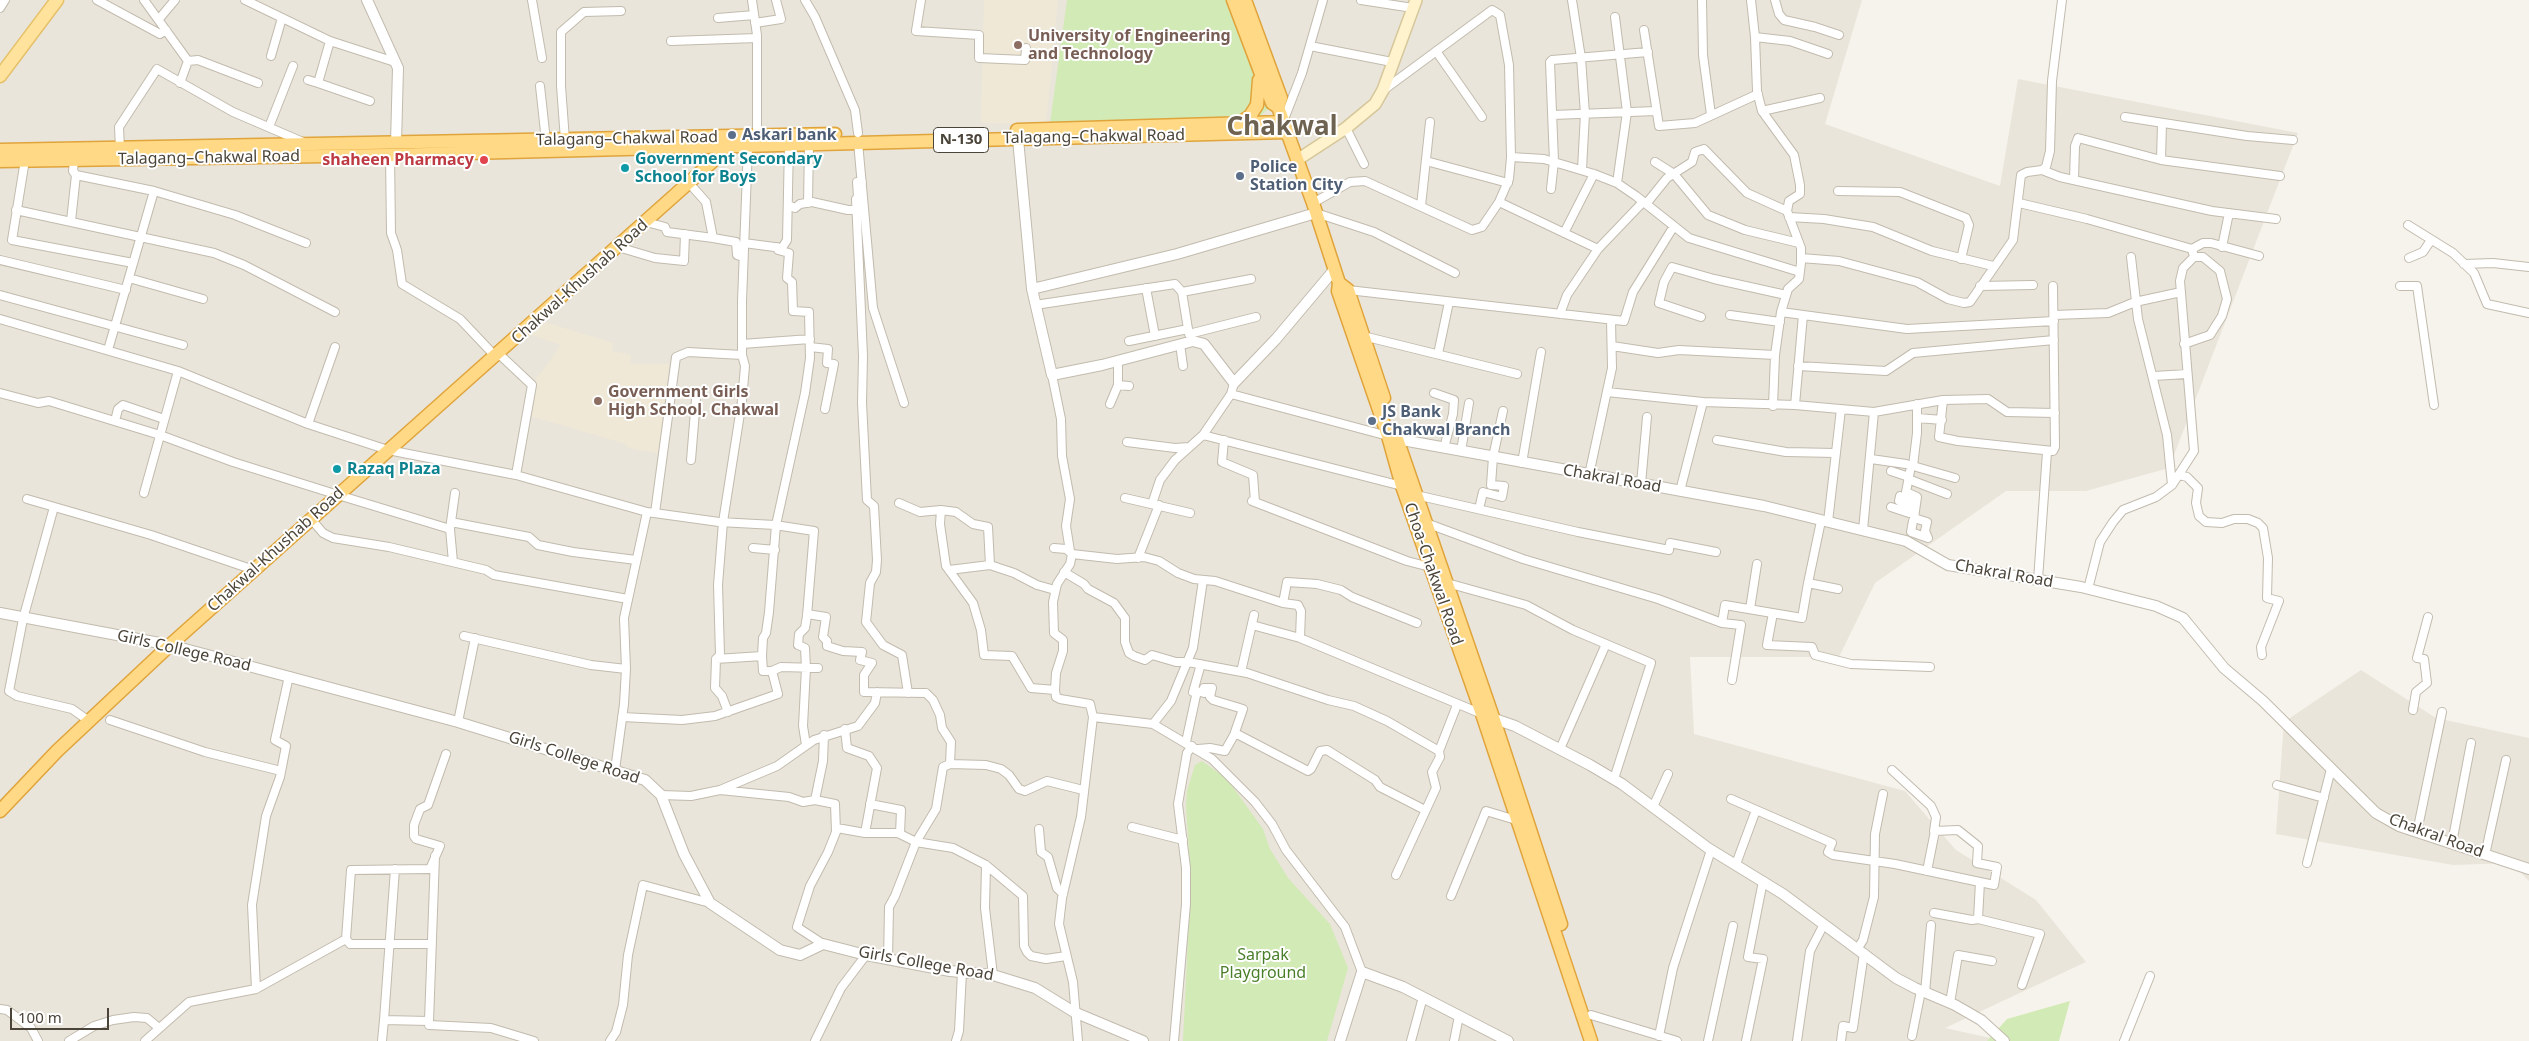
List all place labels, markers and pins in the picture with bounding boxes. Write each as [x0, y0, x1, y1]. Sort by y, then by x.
place label: University of Engineering and Technology [1028, 26, 1231, 64]
marker: University of Engineering and Technology [1012, 39, 1024, 51]
place label: Askari bank [742, 125, 837, 145]
marker: Askari bank [726, 129, 738, 141]
place label: Government Secondary School for Boys [635, 149, 822, 187]
place label: shaheen Pharmacy [322, 150, 474, 170]
marker: shaheen Pharmacy [478, 154, 490, 166]
place label: Police Station City [1250, 157, 1343, 195]
marker: Government Secondary School for Boys [619, 162, 631, 174]
marker: Police Station City [1234, 170, 1246, 182]
place label: Government Girls High School, Chakwal [608, 382, 779, 420]
marker: Government Girls High School, Chakwal [592, 395, 604, 407]
place label: JS Bank Chakwal Branch [1382, 402, 1510, 440]
marker: JS Bank Chakwal Branch [1366, 415, 1378, 427]
place label: Razaq Plaza [347, 459, 441, 479]
marker: Razaq Plaza [331, 463, 343, 475]

